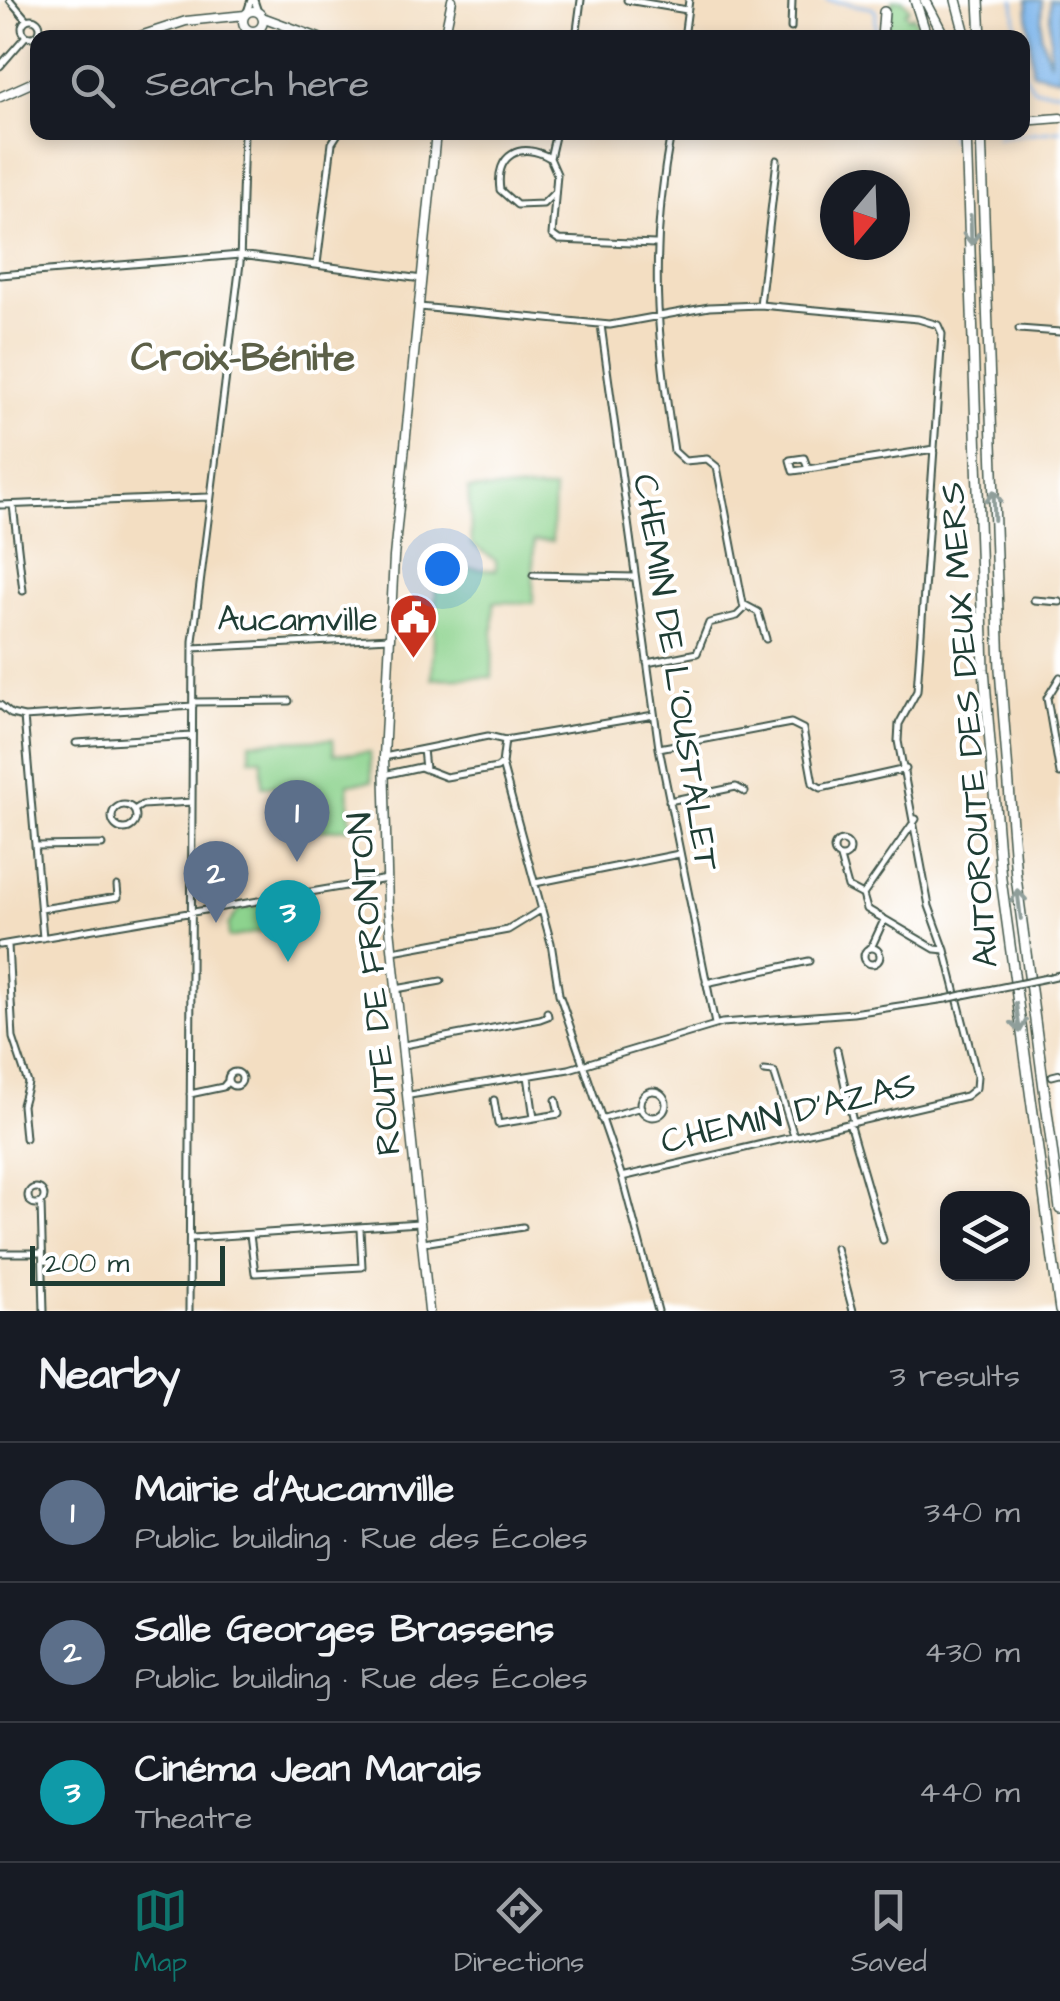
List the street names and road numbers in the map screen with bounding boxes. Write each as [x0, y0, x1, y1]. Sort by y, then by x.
street label: CHEMIN DE L'OUSTALET [620, 470, 731, 874]
street label: AUTOROUTE DES DEUX MERS [928, 480, 1011, 970]
street label: ROUTE DE FRONTON [335, 810, 414, 1157]
street label: CHEMIN D'AZAS [656, 1060, 921, 1167]

